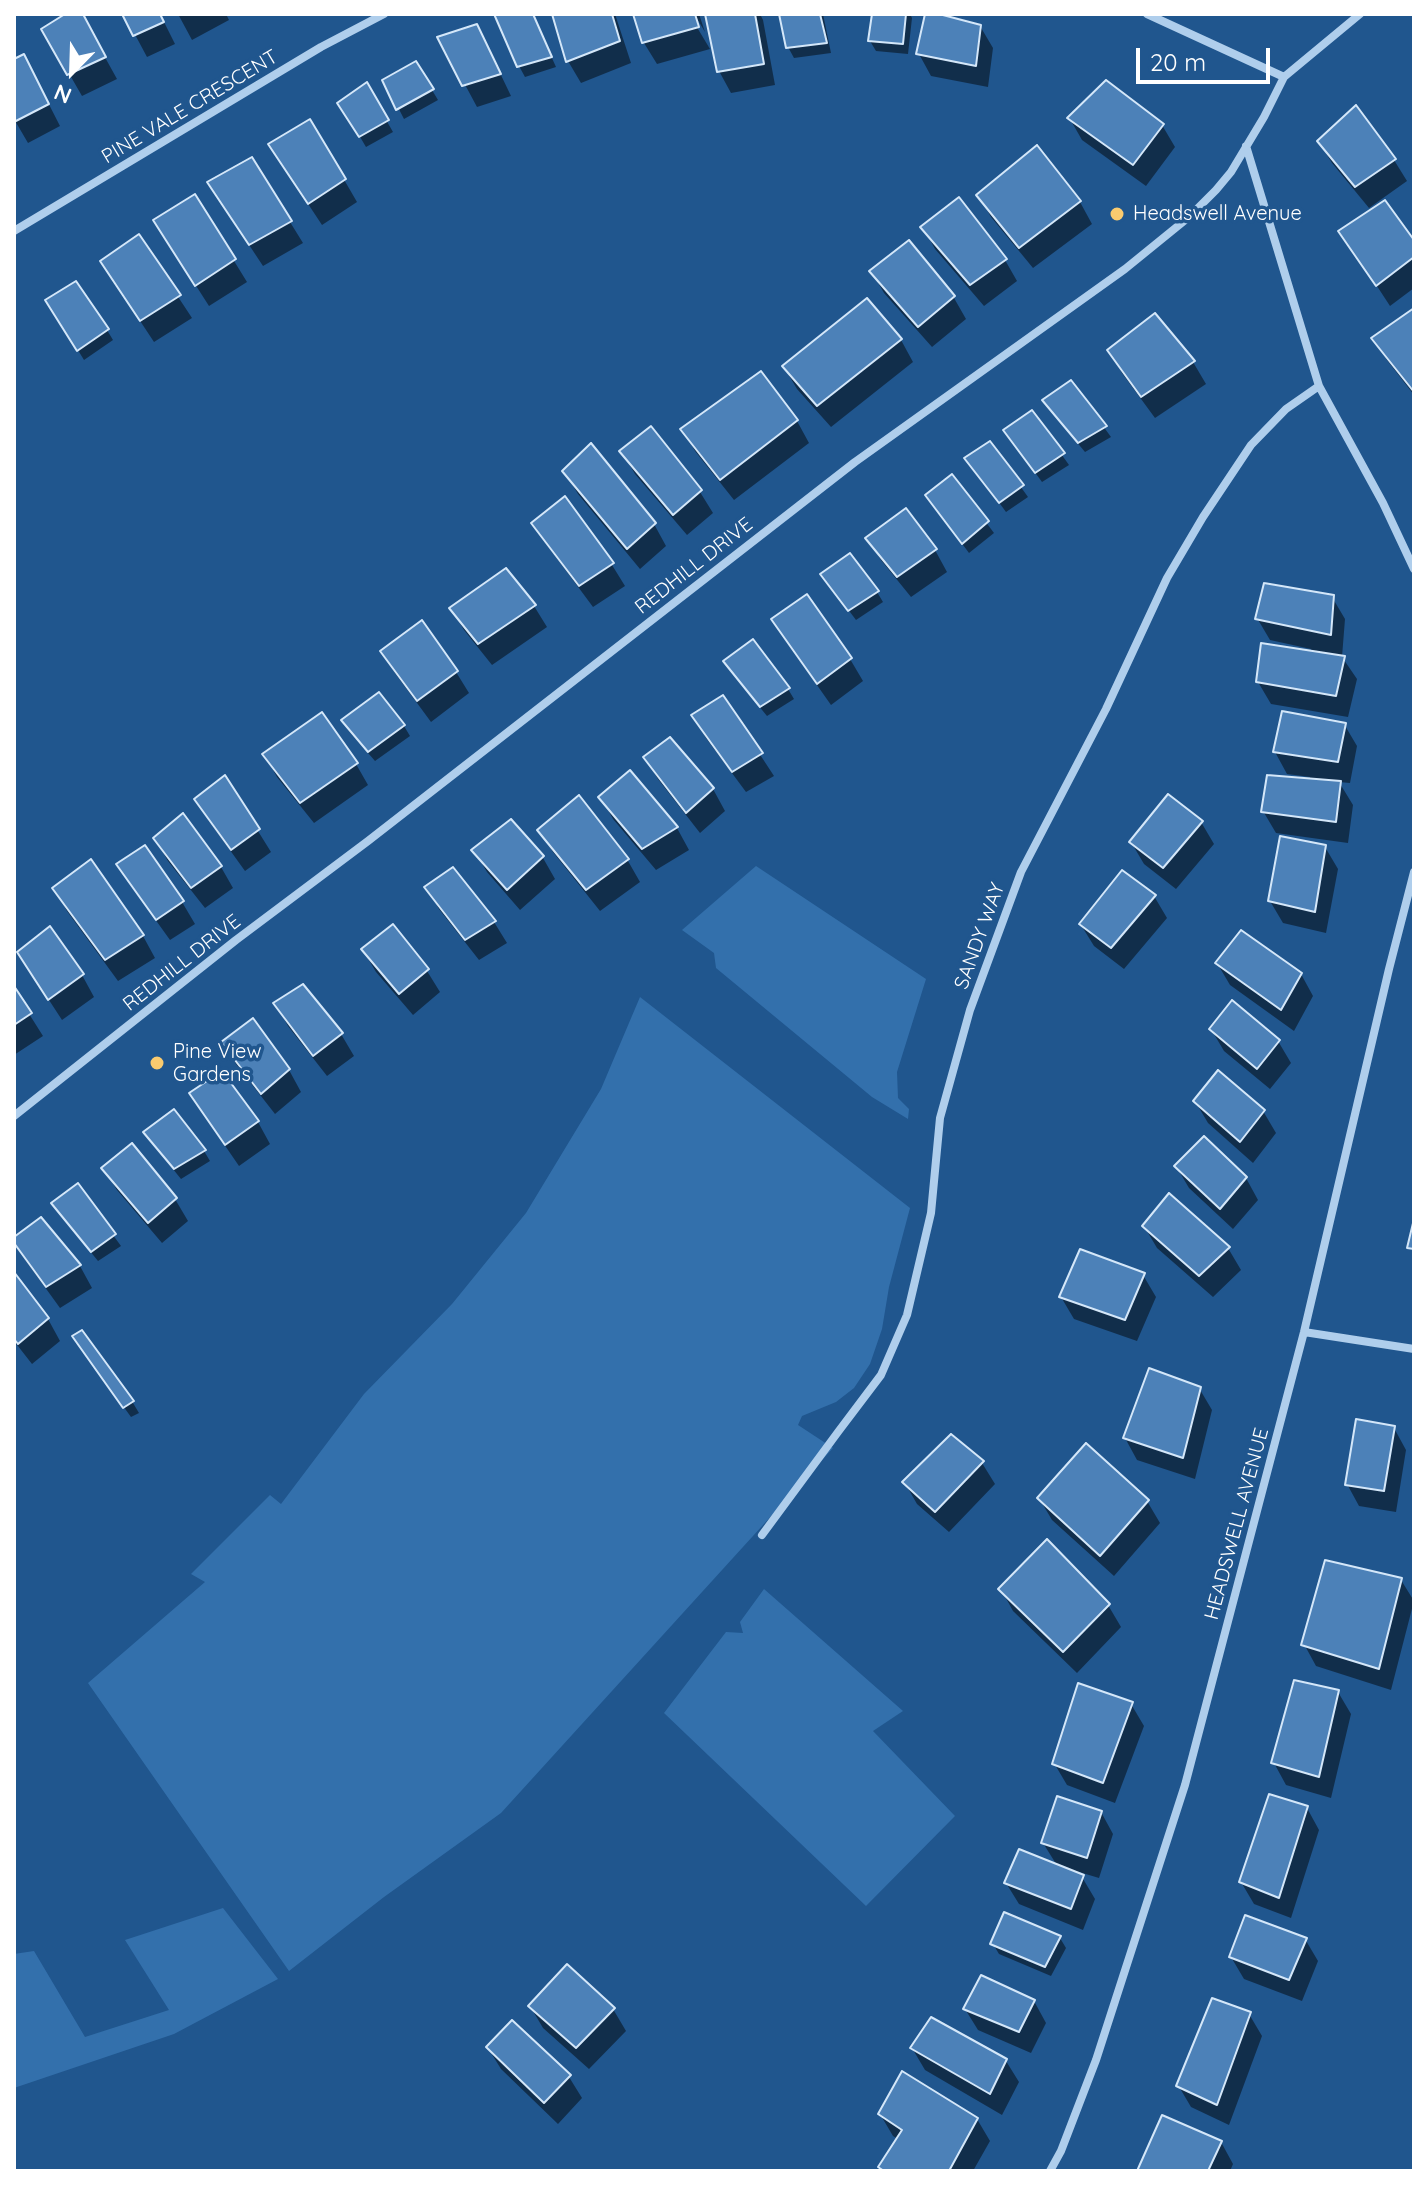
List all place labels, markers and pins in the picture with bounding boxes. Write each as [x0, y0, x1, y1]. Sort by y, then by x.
place label: Headswell Avenue [1133, 202, 1302, 226]
marker: Headswell Avenue [1108, 205, 1126, 223]
place label: Pine View Gardens [173, 1040, 261, 1087]
marker: Pine View Gardens [148, 1054, 166, 1072]

